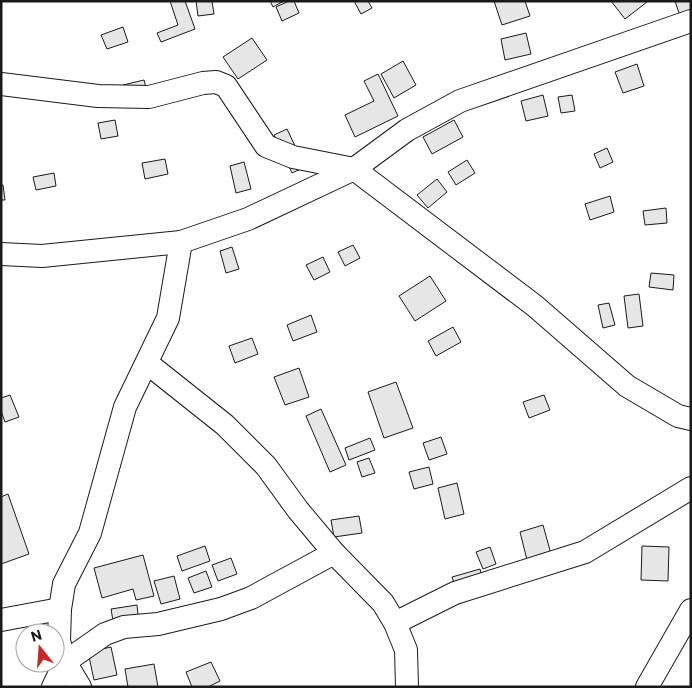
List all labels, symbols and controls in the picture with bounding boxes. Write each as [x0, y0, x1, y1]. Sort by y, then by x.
north arrow [15, 623, 65, 673]
text: N [29, 625, 44, 645]

